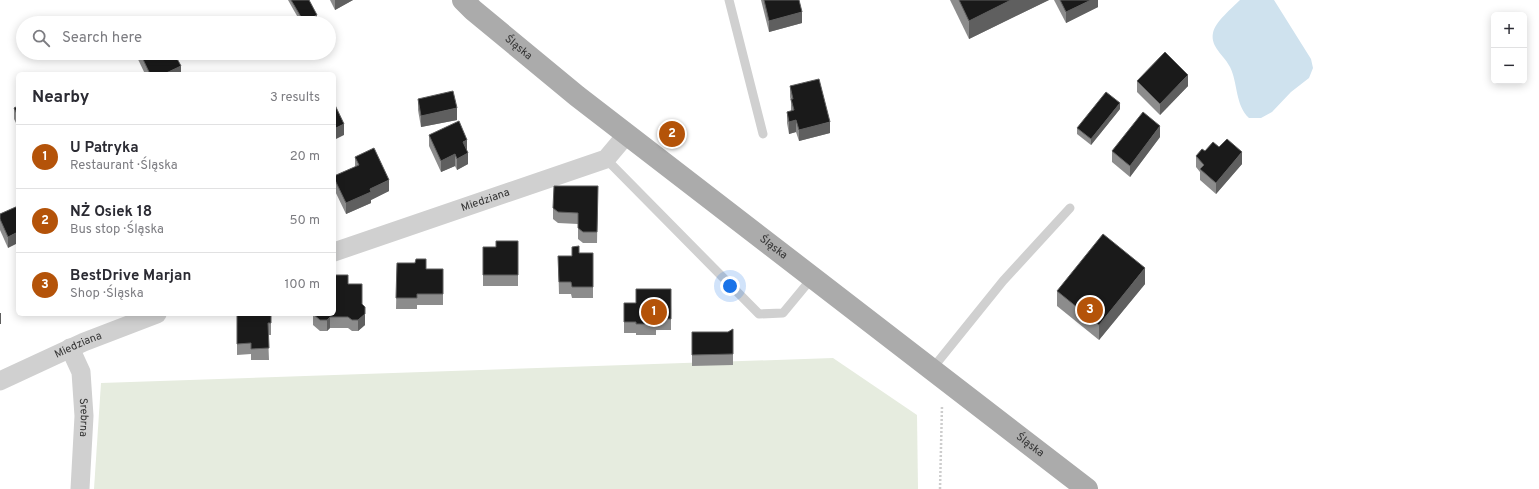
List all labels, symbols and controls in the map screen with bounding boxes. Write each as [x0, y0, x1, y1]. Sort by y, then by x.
map controls [1491, 12, 1527, 84]
button: + [1491, 12, 1527, 48]
search box [16, 16, 336, 60]
icon: search [30, 27, 52, 49]
text: Search here [62, 29, 142, 48]
street label: Śląska [502, 31, 535, 63]
button: − [1491, 48, 1527, 84]
text: Nearby [32, 87, 89, 109]
text: 3 results [270, 90, 320, 106]
pin: 2 [659, 119, 685, 149]
text: U Patryka [70, 139, 139, 158]
text: 1 [42, 149, 48, 165]
text: 20 m [290, 149, 320, 165]
text: Restaurant · Śląska [70, 158, 178, 174]
street label: Miedziana [459, 185, 512, 215]
text: NŻ Osiek 18 [70, 203, 152, 222]
text: 2 [41, 213, 49, 229]
text: 50 m [290, 213, 320, 229]
text: Bus stop · Śląska [70, 222, 164, 238]
street label: Śląska [756, 231, 790, 263]
text: BestDrive Marjan [70, 267, 191, 286]
your location [720, 276, 740, 296]
text: 3 [41, 277, 49, 293]
text: 100 m [284, 277, 320, 293]
text: Shop · Śląska [70, 286, 144, 302]
pin: 3 [1077, 295, 1103, 325]
pin: 1 [641, 297, 667, 327]
street label: Miedziana [52, 329, 104, 362]
street label: Srebrna [76, 398, 91, 438]
street label: Śląska [1013, 429, 1047, 460]

